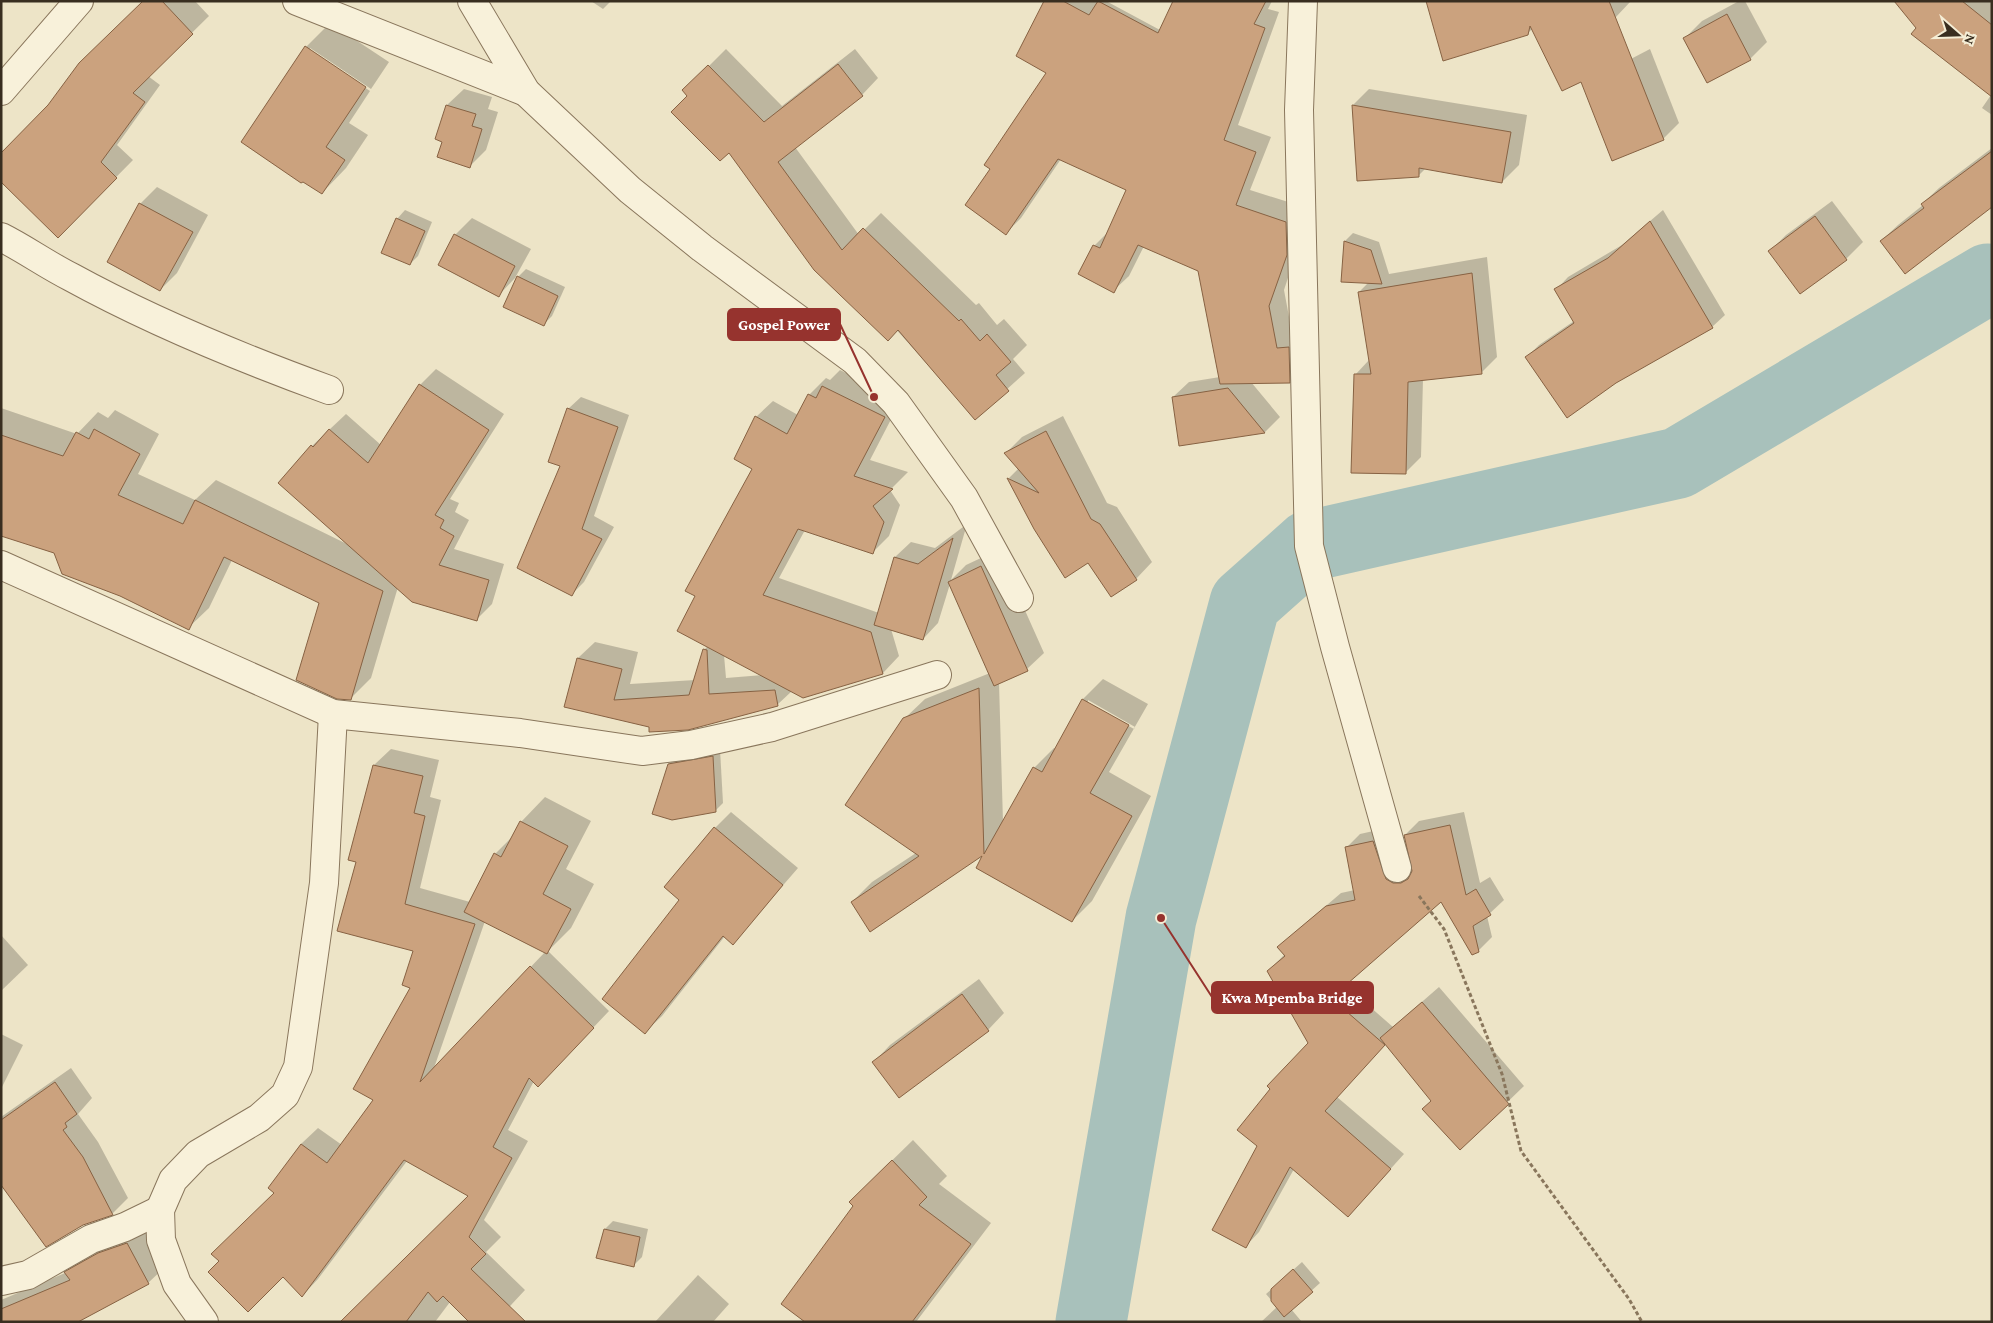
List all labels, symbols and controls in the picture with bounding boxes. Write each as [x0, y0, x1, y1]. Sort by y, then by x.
north arrow [1933, 10, 1983, 60]
text: N [1961, 32, 1979, 47]
callout: Gospel Power [728, 309, 840, 340]
text: Gospel Power [738, 316, 831, 333]
callout: Kwa Mpemba Bridge [1212, 982, 1373, 1013]
text: Kwa Mpemba Bridge [1222, 989, 1363, 1006]

